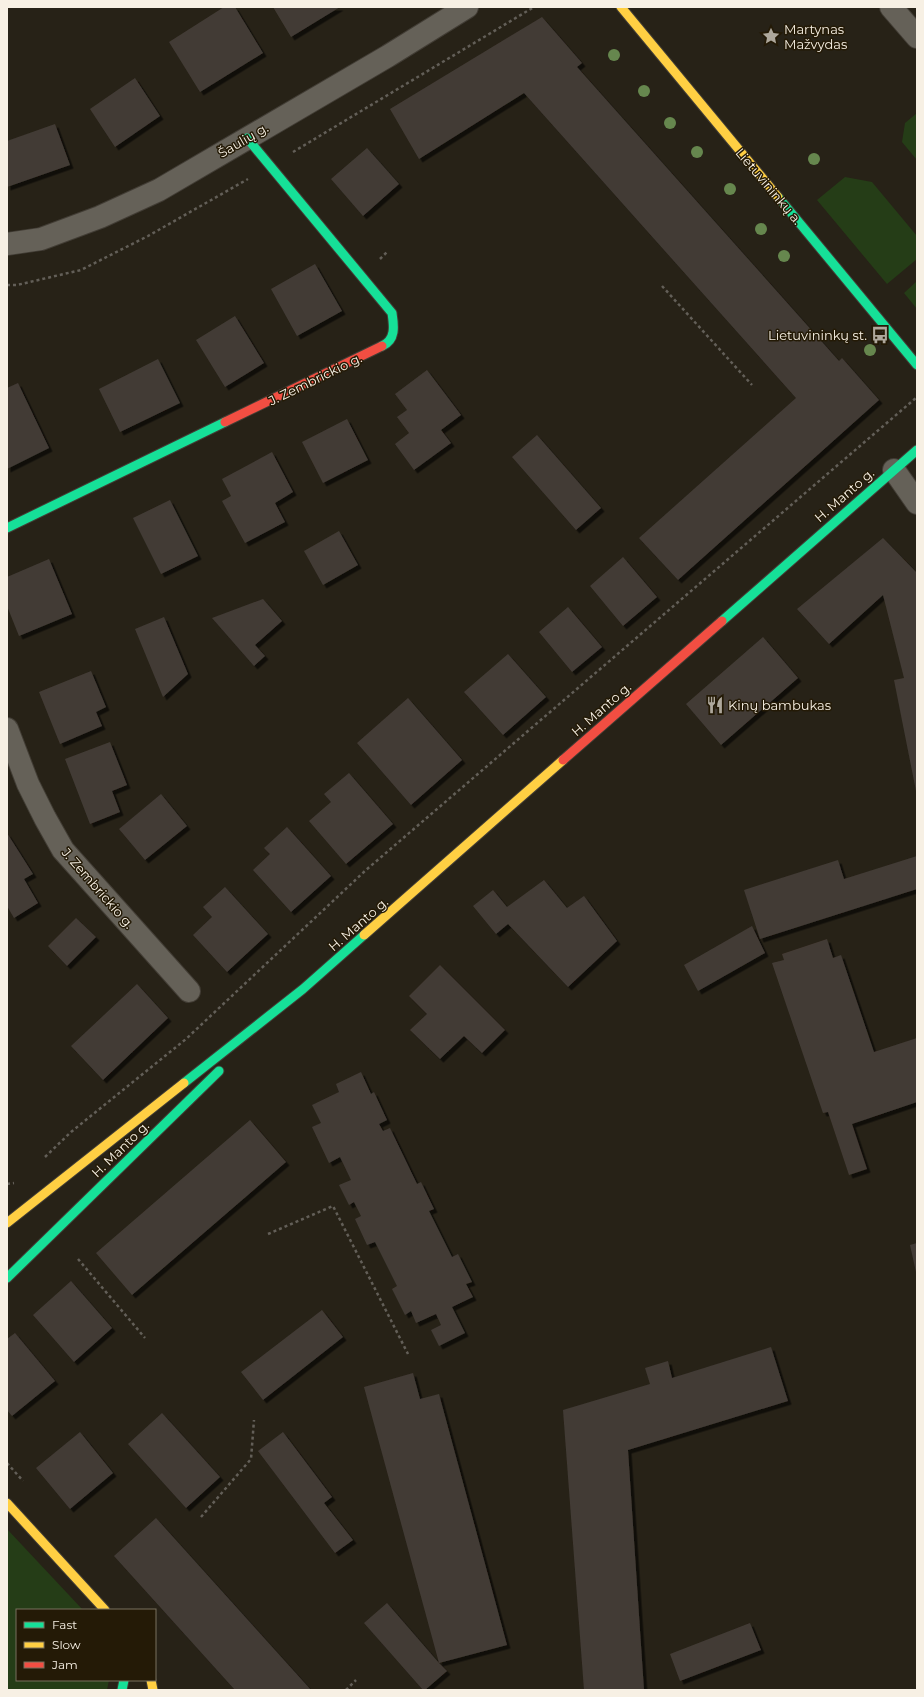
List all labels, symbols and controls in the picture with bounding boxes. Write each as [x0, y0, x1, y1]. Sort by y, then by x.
place label: Martynas Mažvydas [784, 21, 847, 52]
place icon: Martynas Mažvydas [761, 26, 781, 46]
street label: Šaulių g. [215, 119, 271, 161]
street label: Lietuvininkų a. [732, 145, 806, 228]
bus stop icon: Lietuvininkų st. [870, 325, 890, 345]
place label: Lietuvininkų st. [768, 327, 867, 343]
street label: J. Zembrickio g. [265, 349, 364, 409]
street label: H. Manto g. [811, 465, 877, 525]
street label: H. Manto g. [568, 679, 634, 739]
restaurant icon: Kinų bambukas [705, 695, 725, 715]
place label: Kinų bambukas [728, 697, 831, 713]
street label: J. Zembrickio g. [58, 844, 138, 932]
street label: H. Manto g. [325, 894, 391, 954]
street label: H. Manto g. [88, 1117, 152, 1180]
legend [16, 1609, 156, 1681]
text: Fast [52, 1617, 77, 1632]
text: Slow [52, 1637, 81, 1652]
text: Jam [51, 1657, 78, 1672]

